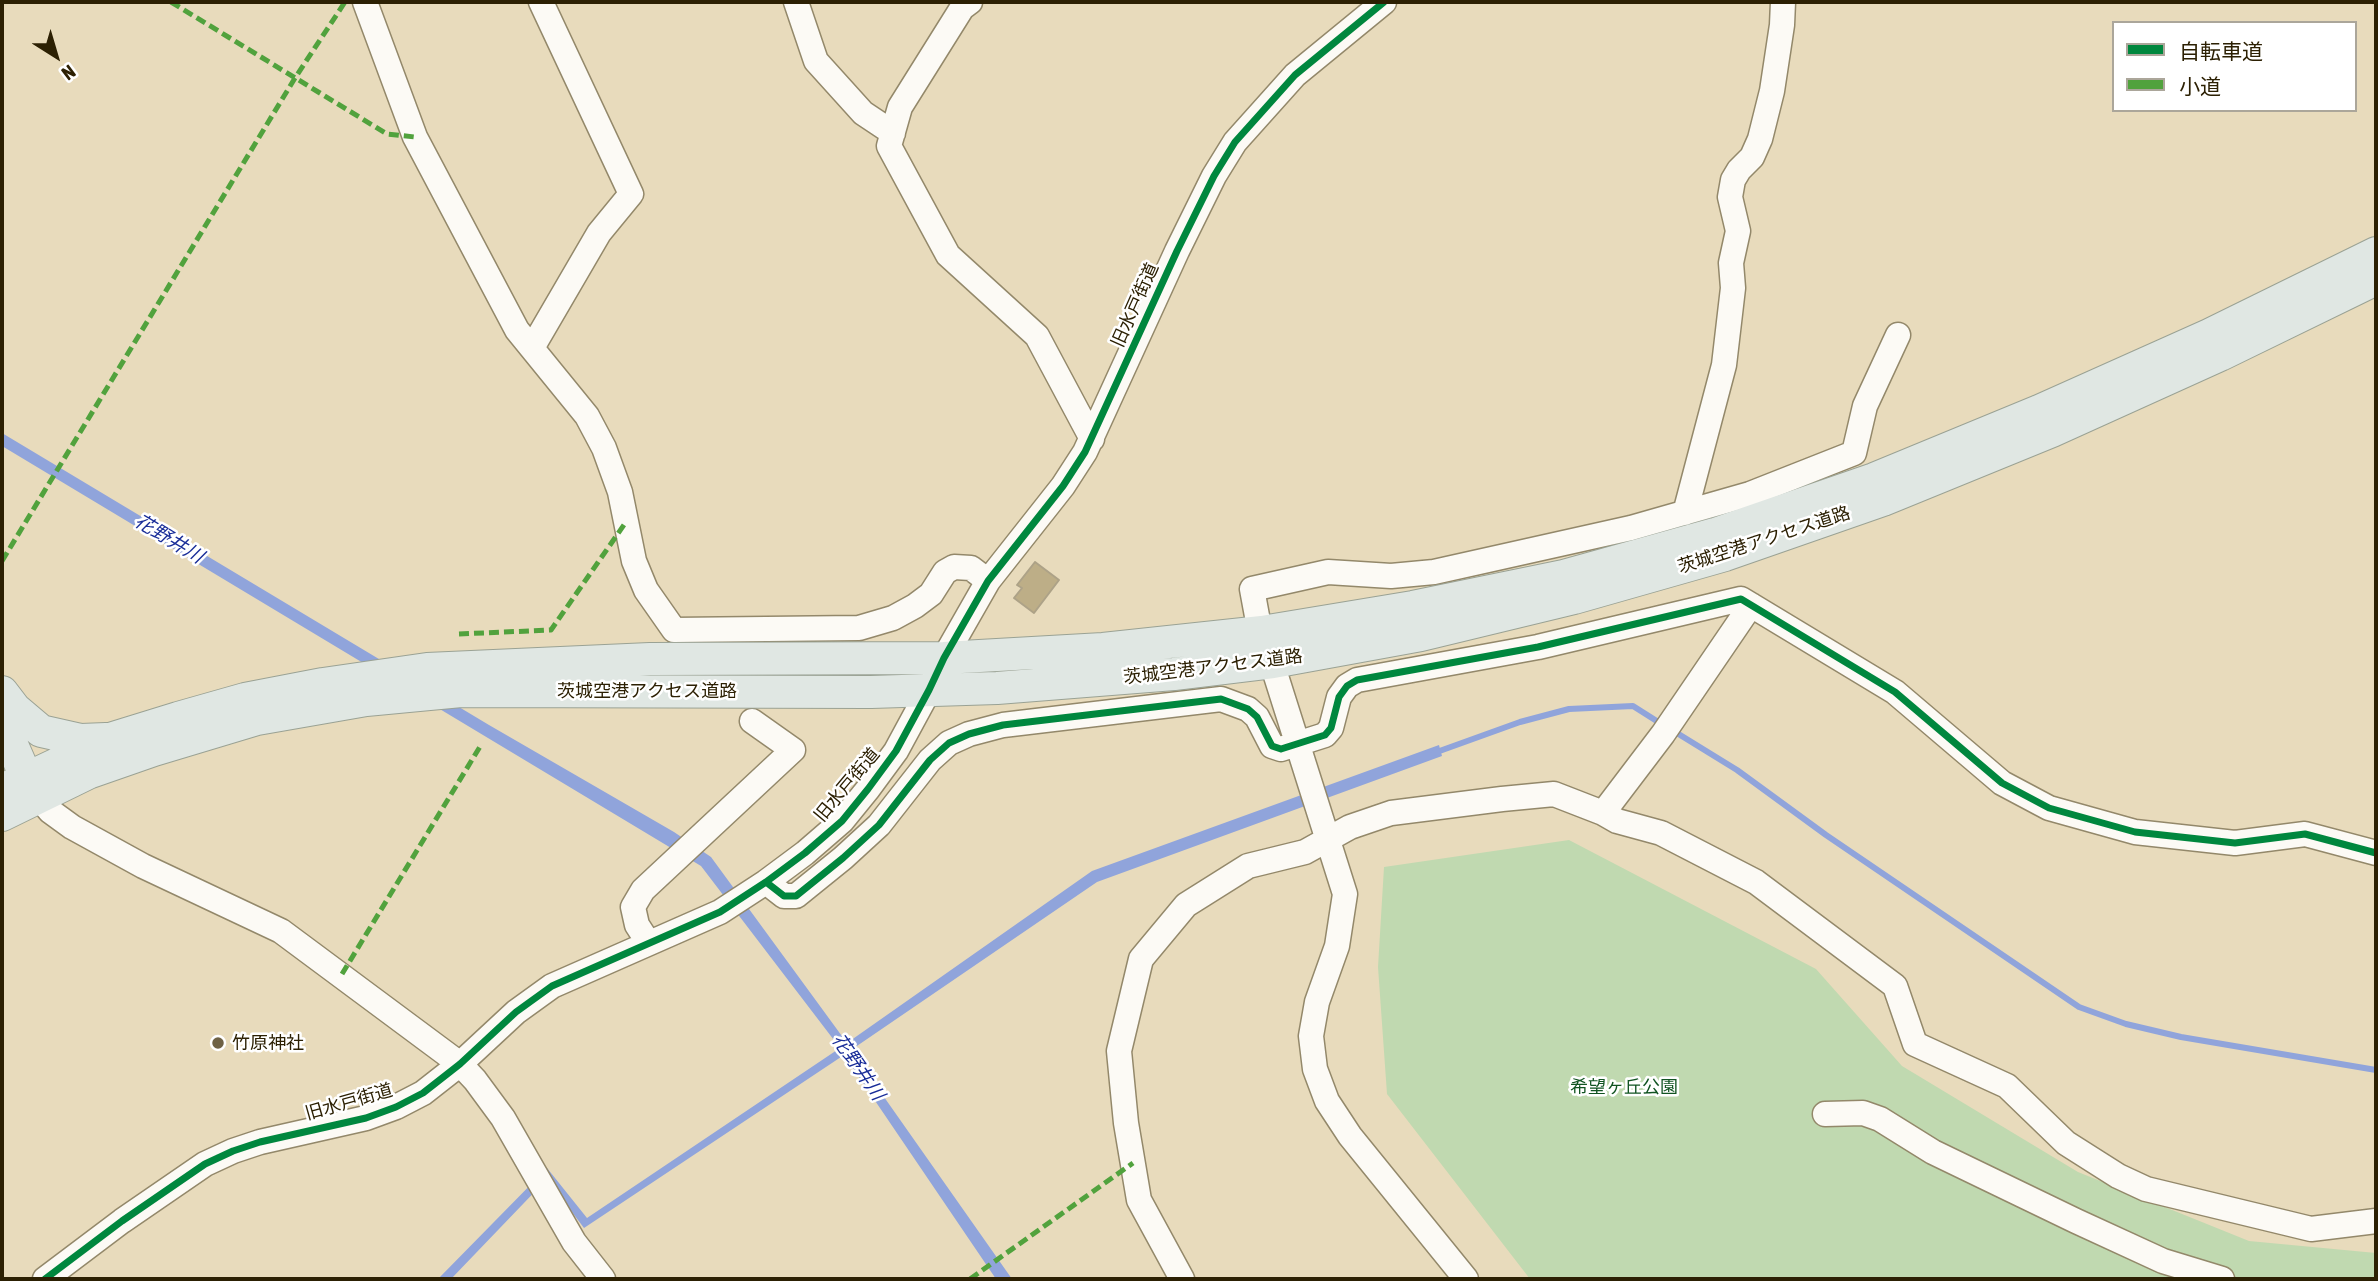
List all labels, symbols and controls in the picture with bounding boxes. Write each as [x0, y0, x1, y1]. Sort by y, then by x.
north arrow [21, 21, 91, 91]
legend [2112, 21, 2357, 112]
text: 自転車道 [2179, 39, 2263, 63]
text: N [58, 61, 80, 85]
text: 小道 [2179, 74, 2221, 98]
street label: 旧水戸街道 [1107, 259, 1163, 351]
street label: 茨城空港アクセス道路 [1675, 502, 1853, 578]
water label: 花野井川 [131, 510, 207, 568]
street label: 茨城空港アクセス道路 [1122, 645, 1304, 689]
street label: 茨城空港アクセス道路 [557, 680, 737, 702]
street label: 旧水戸街道 [810, 744, 884, 826]
water label: 花野井川 [827, 1029, 889, 1105]
place label: 竹原神社 [232, 1032, 304, 1054]
marker: 竹原神社 [210, 1035, 226, 1051]
park label: 希望ヶ丘公園 [1570, 1076, 1678, 1098]
street label: 旧水戸街道 [303, 1079, 395, 1125]

